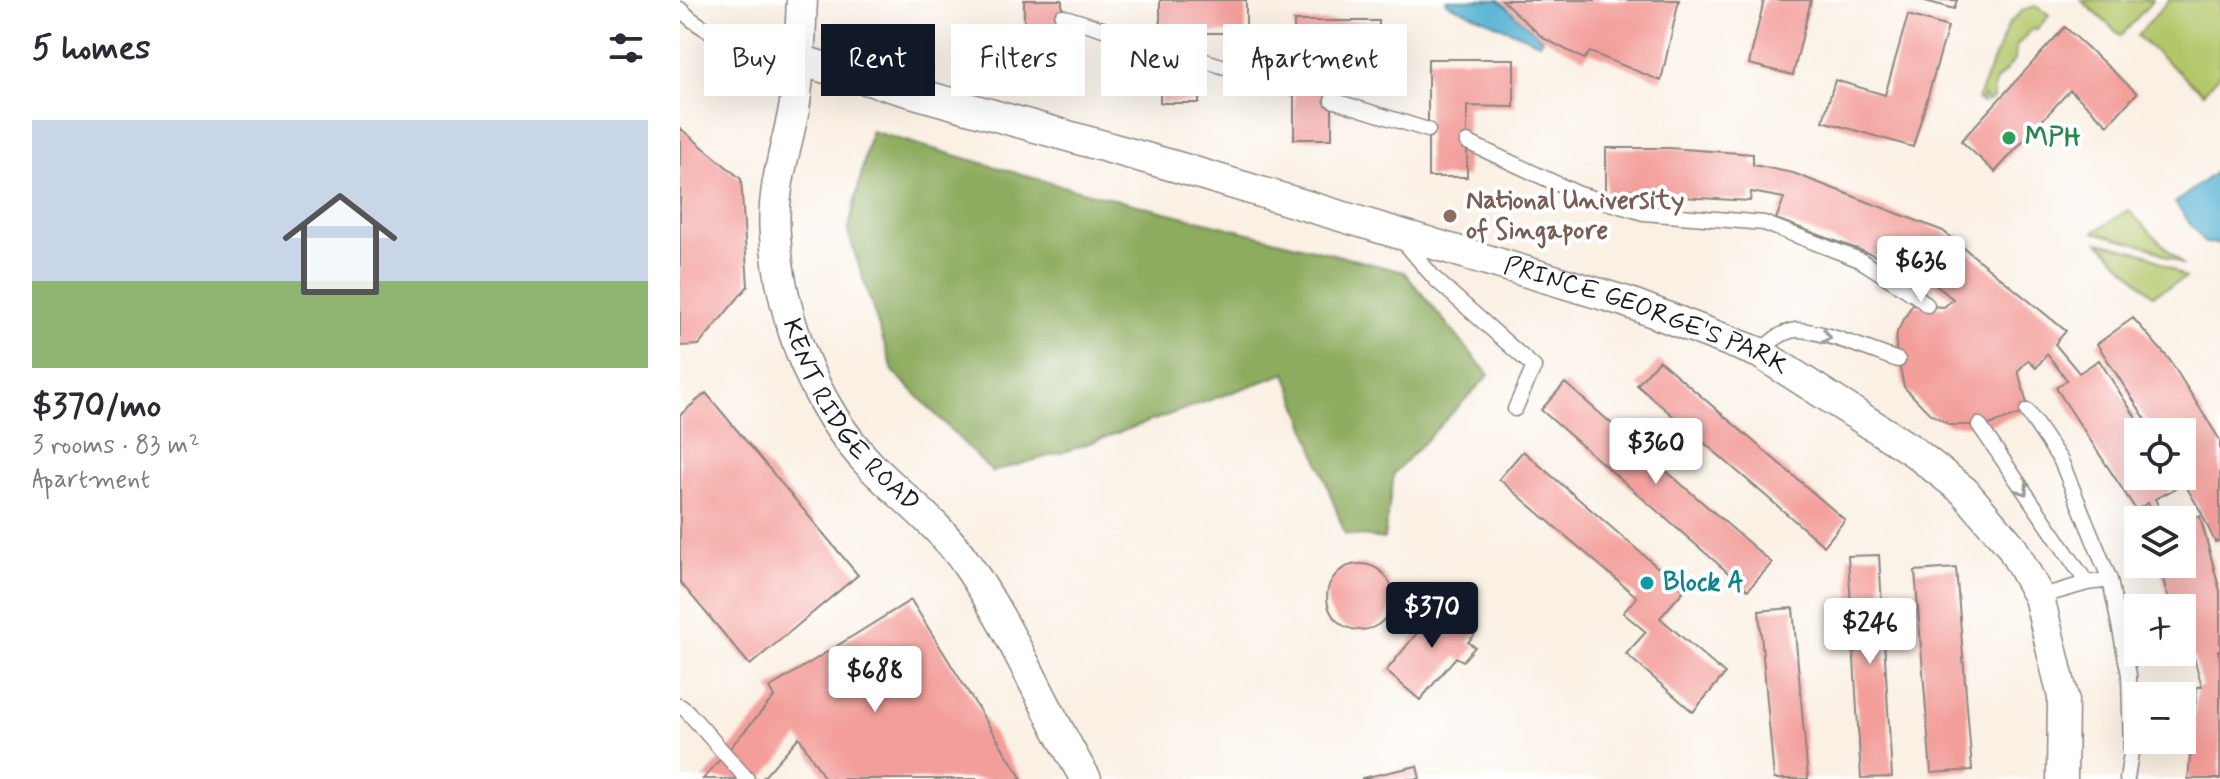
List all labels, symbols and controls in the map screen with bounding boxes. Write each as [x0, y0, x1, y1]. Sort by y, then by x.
chip: Buy [704, 24, 805, 96]
chip: Rent [821, 24, 935, 96]
chip: Filters [951, 24, 1085, 96]
chip: New [1101, 24, 1207, 96]
chip: Apartment [1223, 24, 1407, 96]
text: 5 homes [32, 26, 150, 71]
icon: filters [604, 26, 648, 70]
place label: MPH [2025, 121, 2081, 155]
marker: MPH [2000, 129, 2018, 147]
icon: home [268, 172, 412, 316]
place label: National University of Singapore [1466, 184, 1684, 249]
marker: National University of Singapore [1441, 207, 1459, 225]
pin: $636 [1874, 236, 1968, 304]
text: $636 [1895, 245, 1947, 279]
street label: PRINCE GEORGE'S PARK [1500, 249, 1795, 384]
street label: KENT RIDGE ROAD [774, 315, 927, 520]
one-way arrow [1819, 327, 1833, 344]
text: $370/mo [32, 384, 161, 429]
pin: $360 [1609, 418, 1703, 486]
map controls [2124, 418, 2196, 754]
button: locate [2124, 418, 2196, 490]
text: $360 [1627, 427, 1685, 461]
text: 3 rooms · 83 m² [32, 429, 200, 463]
text: Apartment [32, 463, 150, 497]
one-way arrow [2013, 481, 2028, 495]
button: layers [2124, 506, 2196, 578]
place label: Block A [1663, 566, 1744, 600]
marker: Block A [1638, 574, 1656, 592]
pin: $370 [1385, 582, 1479, 650]
text: $370 [1404, 591, 1460, 625]
button: + [2124, 594, 2196, 666]
pin: $246 [1823, 598, 1917, 666]
text: $246 [1842, 607, 1898, 641]
pin: $688 [828, 646, 922, 714]
text: $688 [847, 655, 903, 689]
button: − [2124, 682, 2196, 754]

